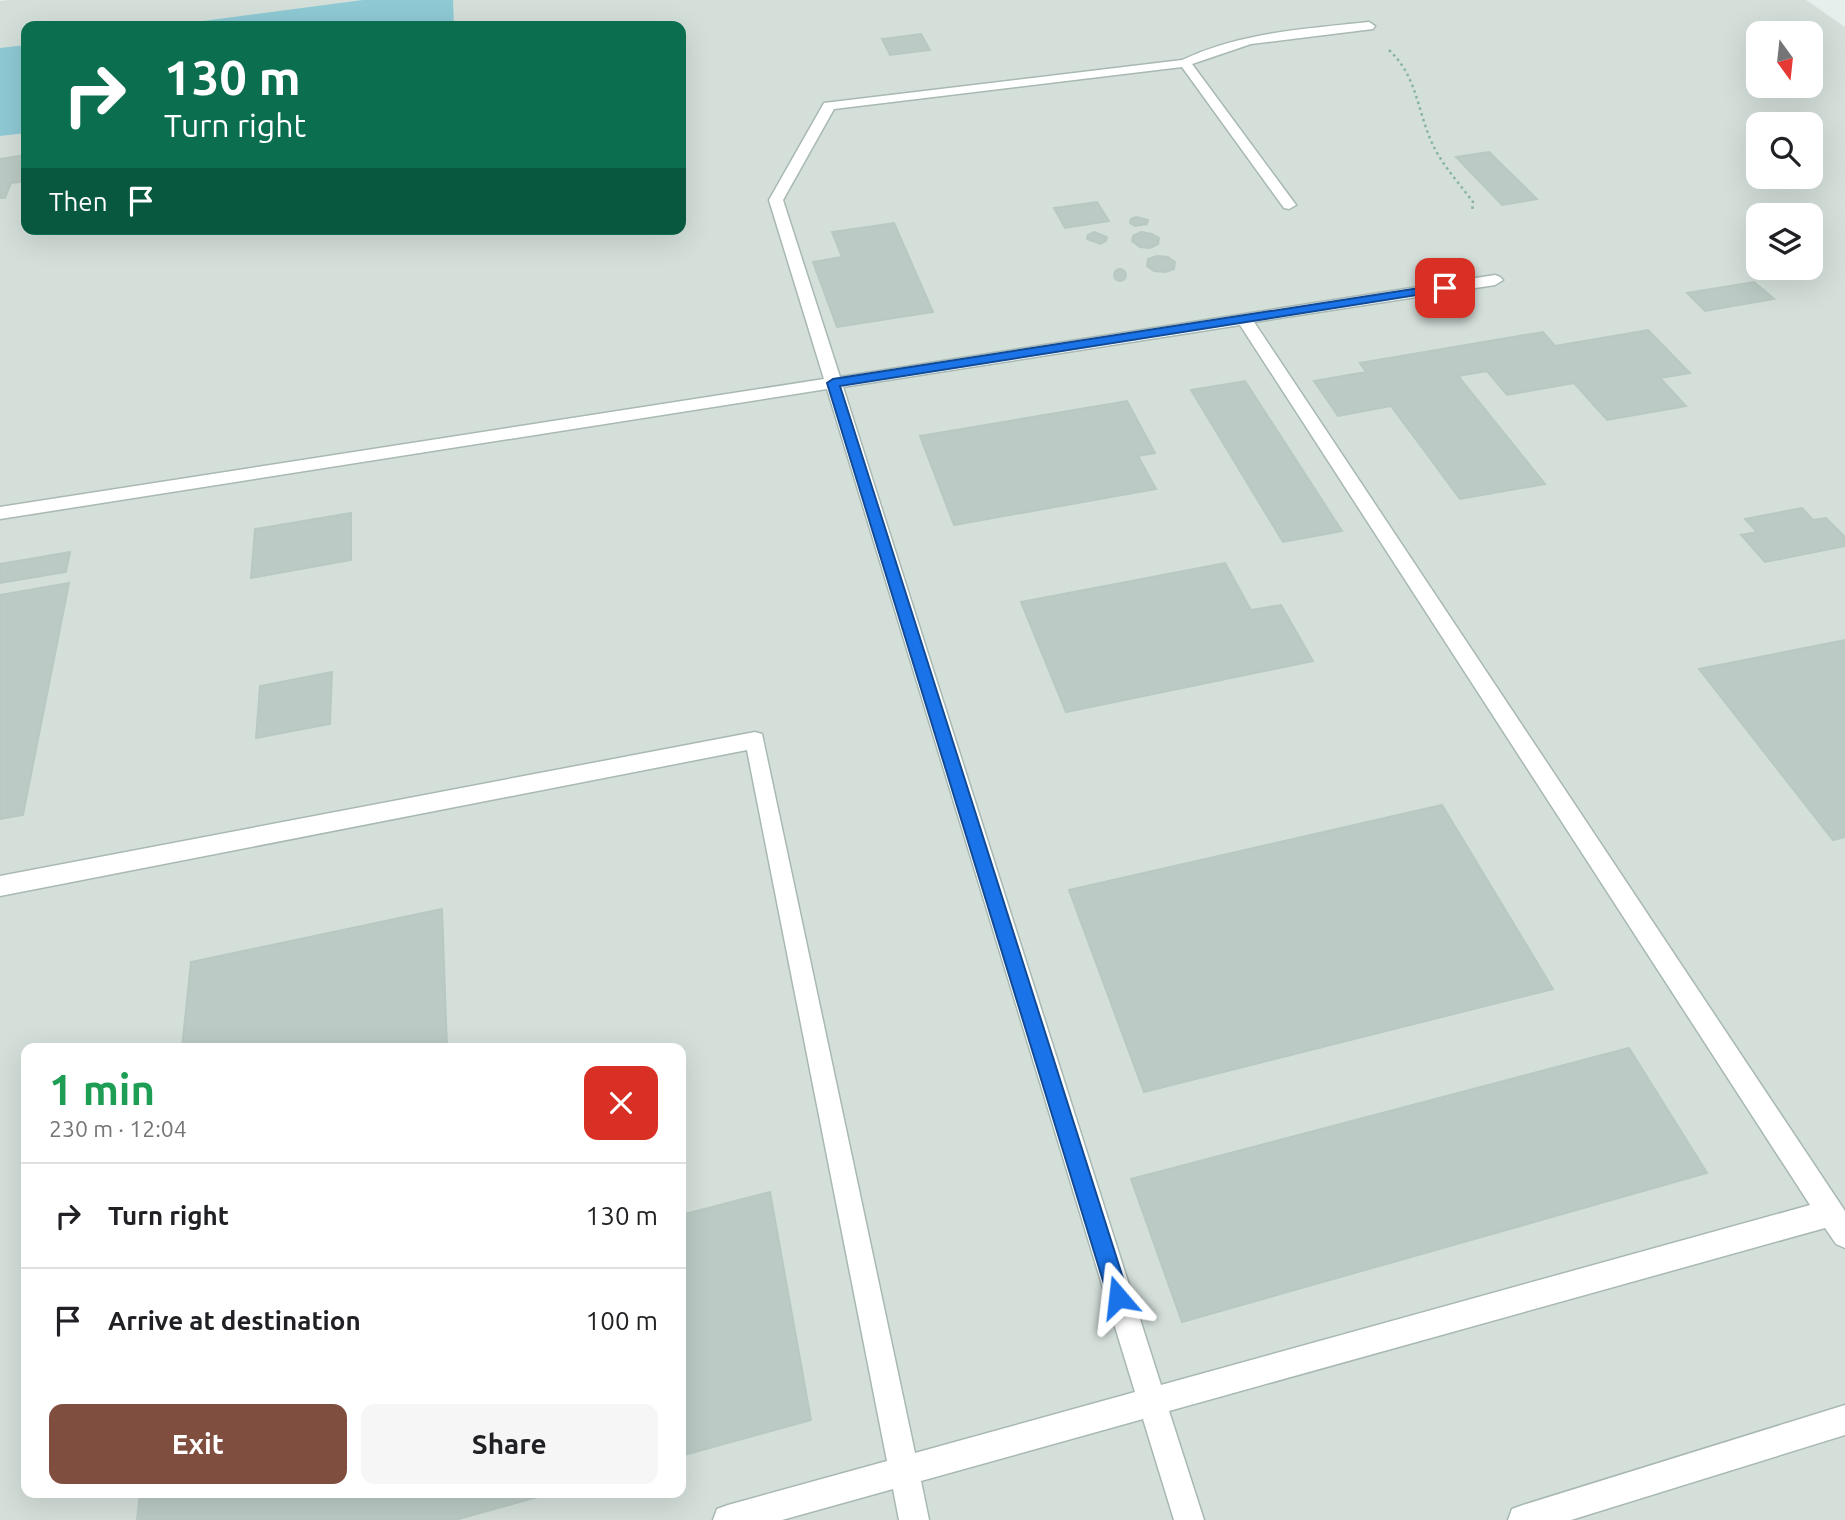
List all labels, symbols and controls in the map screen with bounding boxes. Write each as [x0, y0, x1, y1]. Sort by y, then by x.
north arrow [1746, 21, 1824, 98]
map controls [1746, 21, 1823, 280]
icon: right [49, 49, 140, 140]
text: 130 m [164, 49, 301, 104]
text: Turn right [164, 107, 306, 143]
button: search [1746, 112, 1823, 189]
icon: arrive [122, 182, 160, 220]
text: Then [49, 187, 108, 216]
button: layers [1746, 203, 1823, 280]
pin [1415, 258, 1475, 318]
icon: arrive [1426, 269, 1464, 307]
text: 1 min [49, 1066, 155, 1113]
button: close [584, 1066, 658, 1140]
text: 230 m · 12:04 [49, 1116, 187, 1141]
icon: right [49, 1197, 87, 1235]
text: Turn right [108, 1201, 229, 1230]
text: 130 m [586, 1201, 658, 1230]
position arrow [1081, 1260, 1155, 1334]
icon: arrive [49, 1302, 87, 1340]
text: Arrive at destination [108, 1306, 361, 1335]
text: 100 m [586, 1306, 658, 1335]
button: Exit [49, 1404, 347, 1484]
button: Share [361, 1404, 658, 1484]

